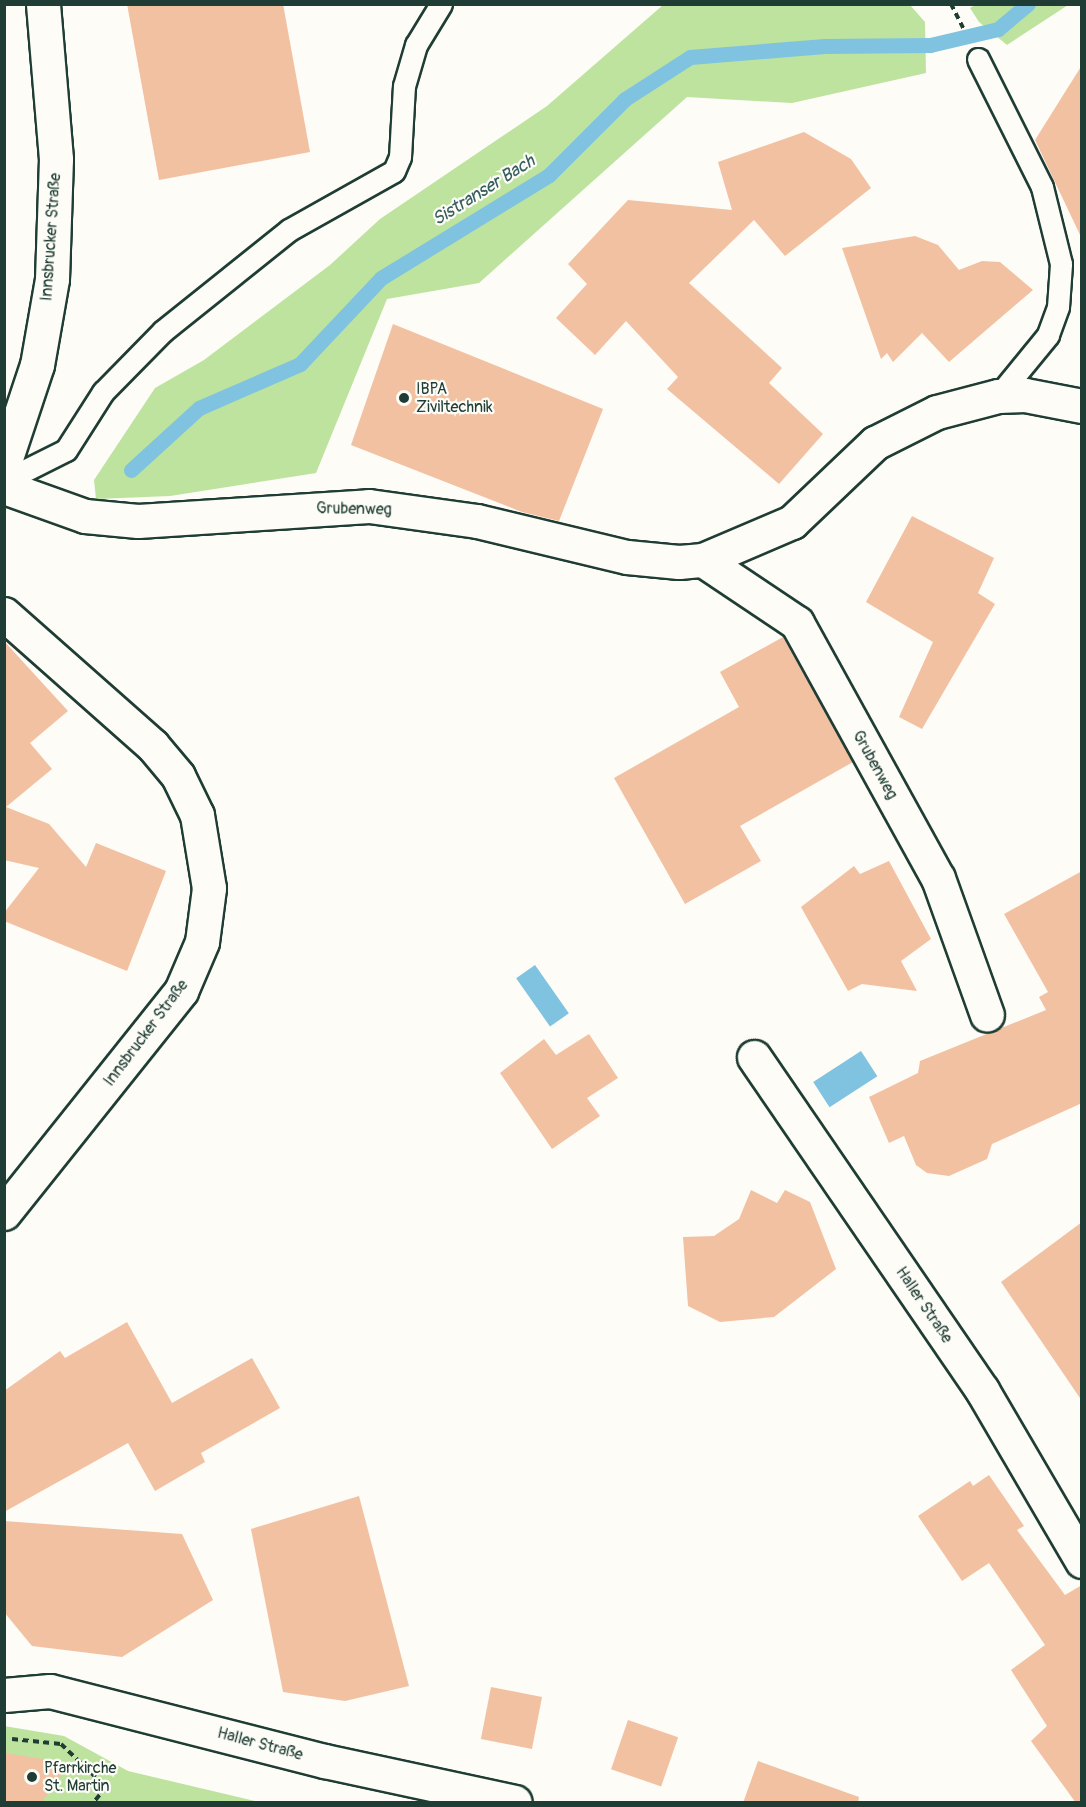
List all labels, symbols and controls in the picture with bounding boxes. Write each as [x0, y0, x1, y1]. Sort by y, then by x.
water label: Sistranser Bach [429, 151, 539, 231]
street label: Innsbrucker Straße [37, 172, 65, 302]
place label: IBPA Ziviltechnik [416, 379, 493, 417]
marker: IBPA Ziviltechnik [397, 391, 411, 405]
street label: Grubenweg [316, 499, 392, 519]
street label: Grubenweg [848, 727, 902, 803]
street label: Innsbrucker Straße [100, 976, 192, 1090]
street label: Haller Straße [891, 1263, 957, 1347]
street label: Haller Straße [215, 1723, 305, 1765]
place label: Pfarrkirche St. Martin [44, 1758, 116, 1796]
marker: Pfarrkirche St. Martin [25, 1770, 39, 1784]

